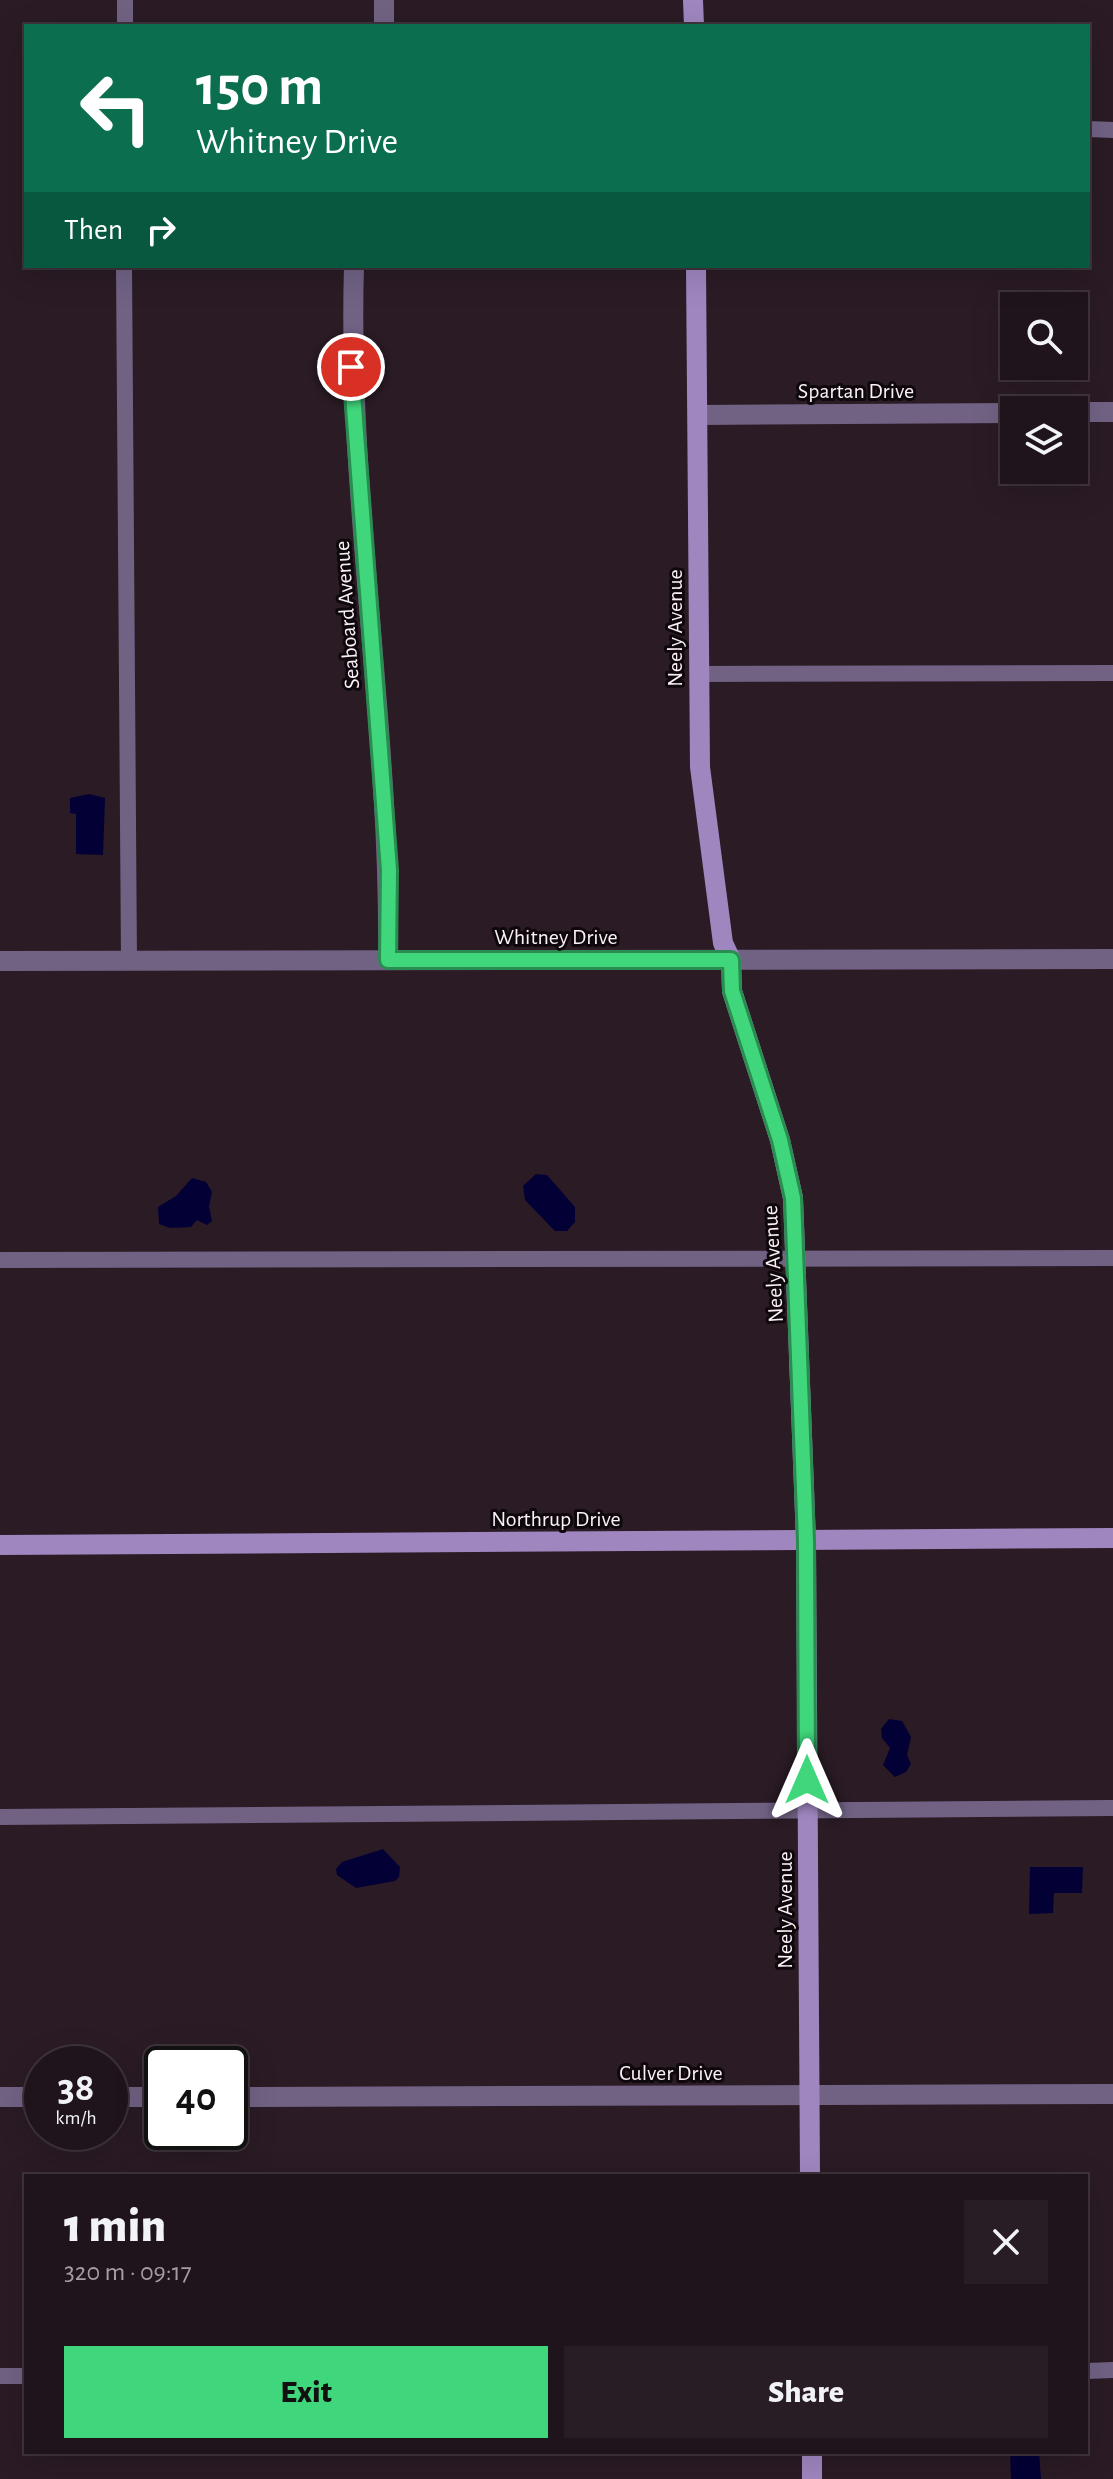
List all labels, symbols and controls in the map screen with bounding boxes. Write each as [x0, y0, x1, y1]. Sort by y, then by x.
icon: left [64, 56, 168, 160]
text: 150 m [196, 59, 323, 115]
text: Whitney Drive [196, 124, 398, 160]
icon: right [139, 208, 183, 252]
text: Then [64, 215, 123, 245]
map controls [1000, 292, 1088, 484]
button: search [1000, 292, 1088, 380]
pin [317, 333, 385, 401]
icon: arrive [329, 345, 373, 389]
street label: Spartan Drive [798, 380, 914, 402]
button: layers [1000, 396, 1088, 484]
street label: Seaboard Avenue [331, 540, 363, 690]
street label: Neely Avenue [664, 569, 686, 687]
street label: Whitney Drive [494, 926, 618, 948]
street label: Neely Avenue [759, 1205, 787, 1323]
street label: Northrup Drive [491, 1508, 621, 1530]
position arrow [765, 1738, 849, 1822]
street label: Neely Avenue [774, 1851, 796, 1969]
speed limit sign: 40 [144, 2046, 248, 2150]
street label: Culver Drive [619, 2062, 723, 2084]
text: 38 [58, 2068, 94, 2108]
text: km/h [55, 2108, 97, 2128]
button: close [964, 2200, 1048, 2284]
text: 1 min [64, 2203, 166, 2251]
text: 320 m · 09:17 [64, 2259, 192, 2285]
button: Exit [64, 2346, 548, 2438]
button: Share [564, 2346, 1048, 2438]

